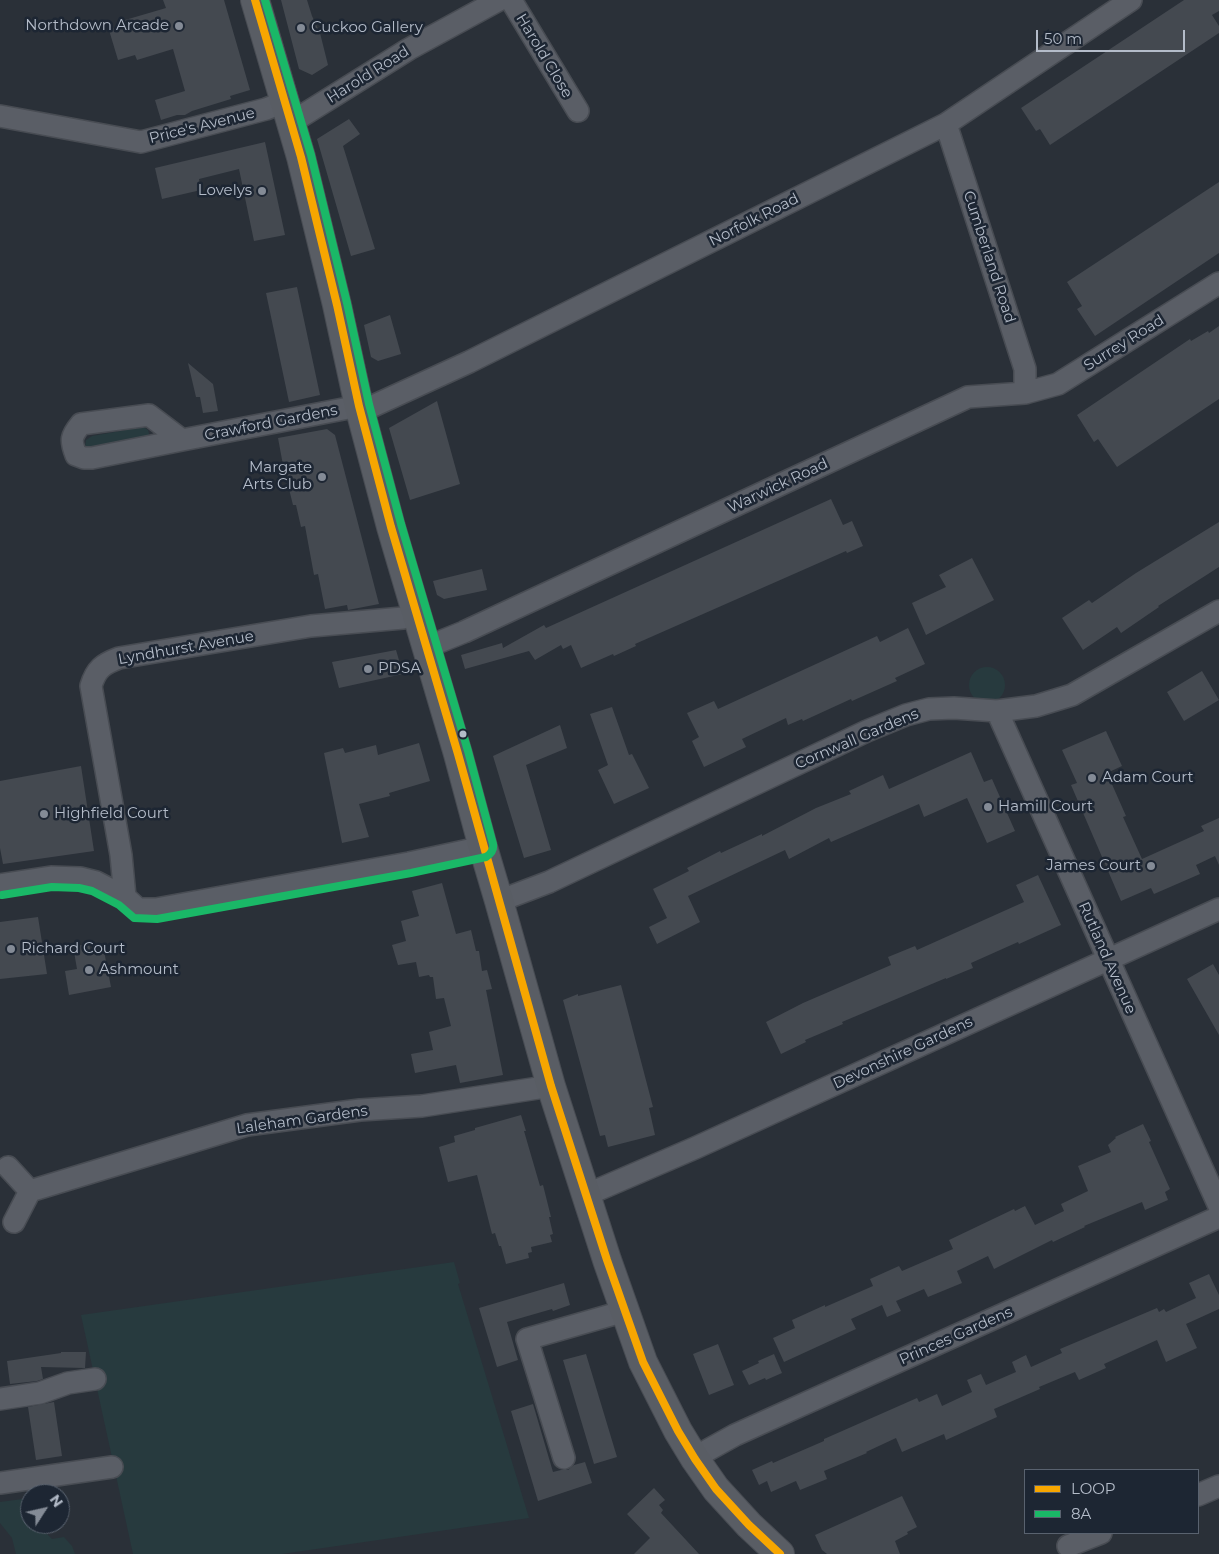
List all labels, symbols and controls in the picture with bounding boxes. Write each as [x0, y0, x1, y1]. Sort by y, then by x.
street label: Harold Close [512, 11, 576, 101]
place label: Northdown Arcade [25, 17, 169, 35]
place label: Cuckoo Gallery [311, 19, 423, 37]
marker: Northdown Arcade [173, 20, 185, 32]
scale bar [1039, 20, 1188, 52]
marker: Cuckoo Gallery [295, 22, 307, 34]
text: 50 m [1044, 29, 1082, 48]
street label: Harold Road [324, 43, 412, 107]
street label: Price's Avenue [147, 104, 257, 148]
place label: Lovelys [198, 182, 252, 200]
marker: Lovelys [256, 185, 268, 197]
street label: Cumberland Road [959, 189, 1019, 325]
street label: Norfolk Road [706, 190, 802, 250]
street label: Surrey Road [1081, 311, 1167, 375]
street label: Crawford Gardens [203, 401, 339, 445]
street label: Warwick Road [725, 455, 831, 517]
place label: Margate Arts Club [243, 459, 312, 494]
marker: Margate Arts Club [316, 471, 328, 483]
street label: Lyndhurst Avenue [117, 627, 255, 669]
place label: PDSA [378, 660, 421, 678]
marker: PDSA [362, 663, 374, 675]
street label: Cornwall Gardens [793, 705, 921, 773]
unlabelled marker [458, 729, 468, 739]
place label: Adam Court [1102, 769, 1194, 787]
marker: Adam Court [1086, 772, 1098, 784]
place label: Hamill Court [998, 798, 1093, 816]
marker: Hamill Court [982, 801, 994, 813]
place label: Highfield Court [54, 805, 169, 823]
marker: Highfield Court [38, 808, 50, 820]
place label: James Court [1046, 857, 1141, 875]
marker: James Court [1145, 860, 1157, 872]
street label: Rutland Avenue [1074, 899, 1140, 1017]
place label: Richard Court [21, 940, 125, 958]
marker: Richard Court [5, 943, 17, 955]
place label: Ashmount [99, 961, 179, 979]
marker: Ashmount [83, 964, 95, 976]
street label: Devonshire Gardens [830, 1013, 976, 1093]
street label: Laleham Gardens [235, 1102, 369, 1138]
street label: Princes Gardens [897, 1303, 1015, 1369]
legend [1024, 1469, 1199, 1534]
text: LOOP [1071, 1479, 1116, 1498]
north arrow [20, 1484, 70, 1534]
text: N [46, 1491, 67, 1511]
text: 8A [1071, 1504, 1091, 1523]

